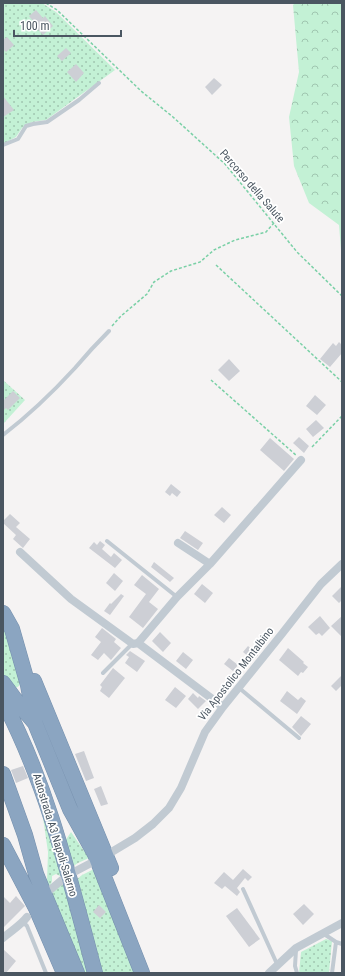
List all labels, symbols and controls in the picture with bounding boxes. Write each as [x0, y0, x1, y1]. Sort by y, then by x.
scale bar [14, 12, 121, 38]
text: 100 m [20, 19, 50, 33]
street label: Percorso della Salute [217, 147, 287, 225]
street label: Via Apostolico Montalbino [196, 624, 277, 723]
street label: Autostrada A3 Napoli-Salerno [30, 772, 80, 899]

